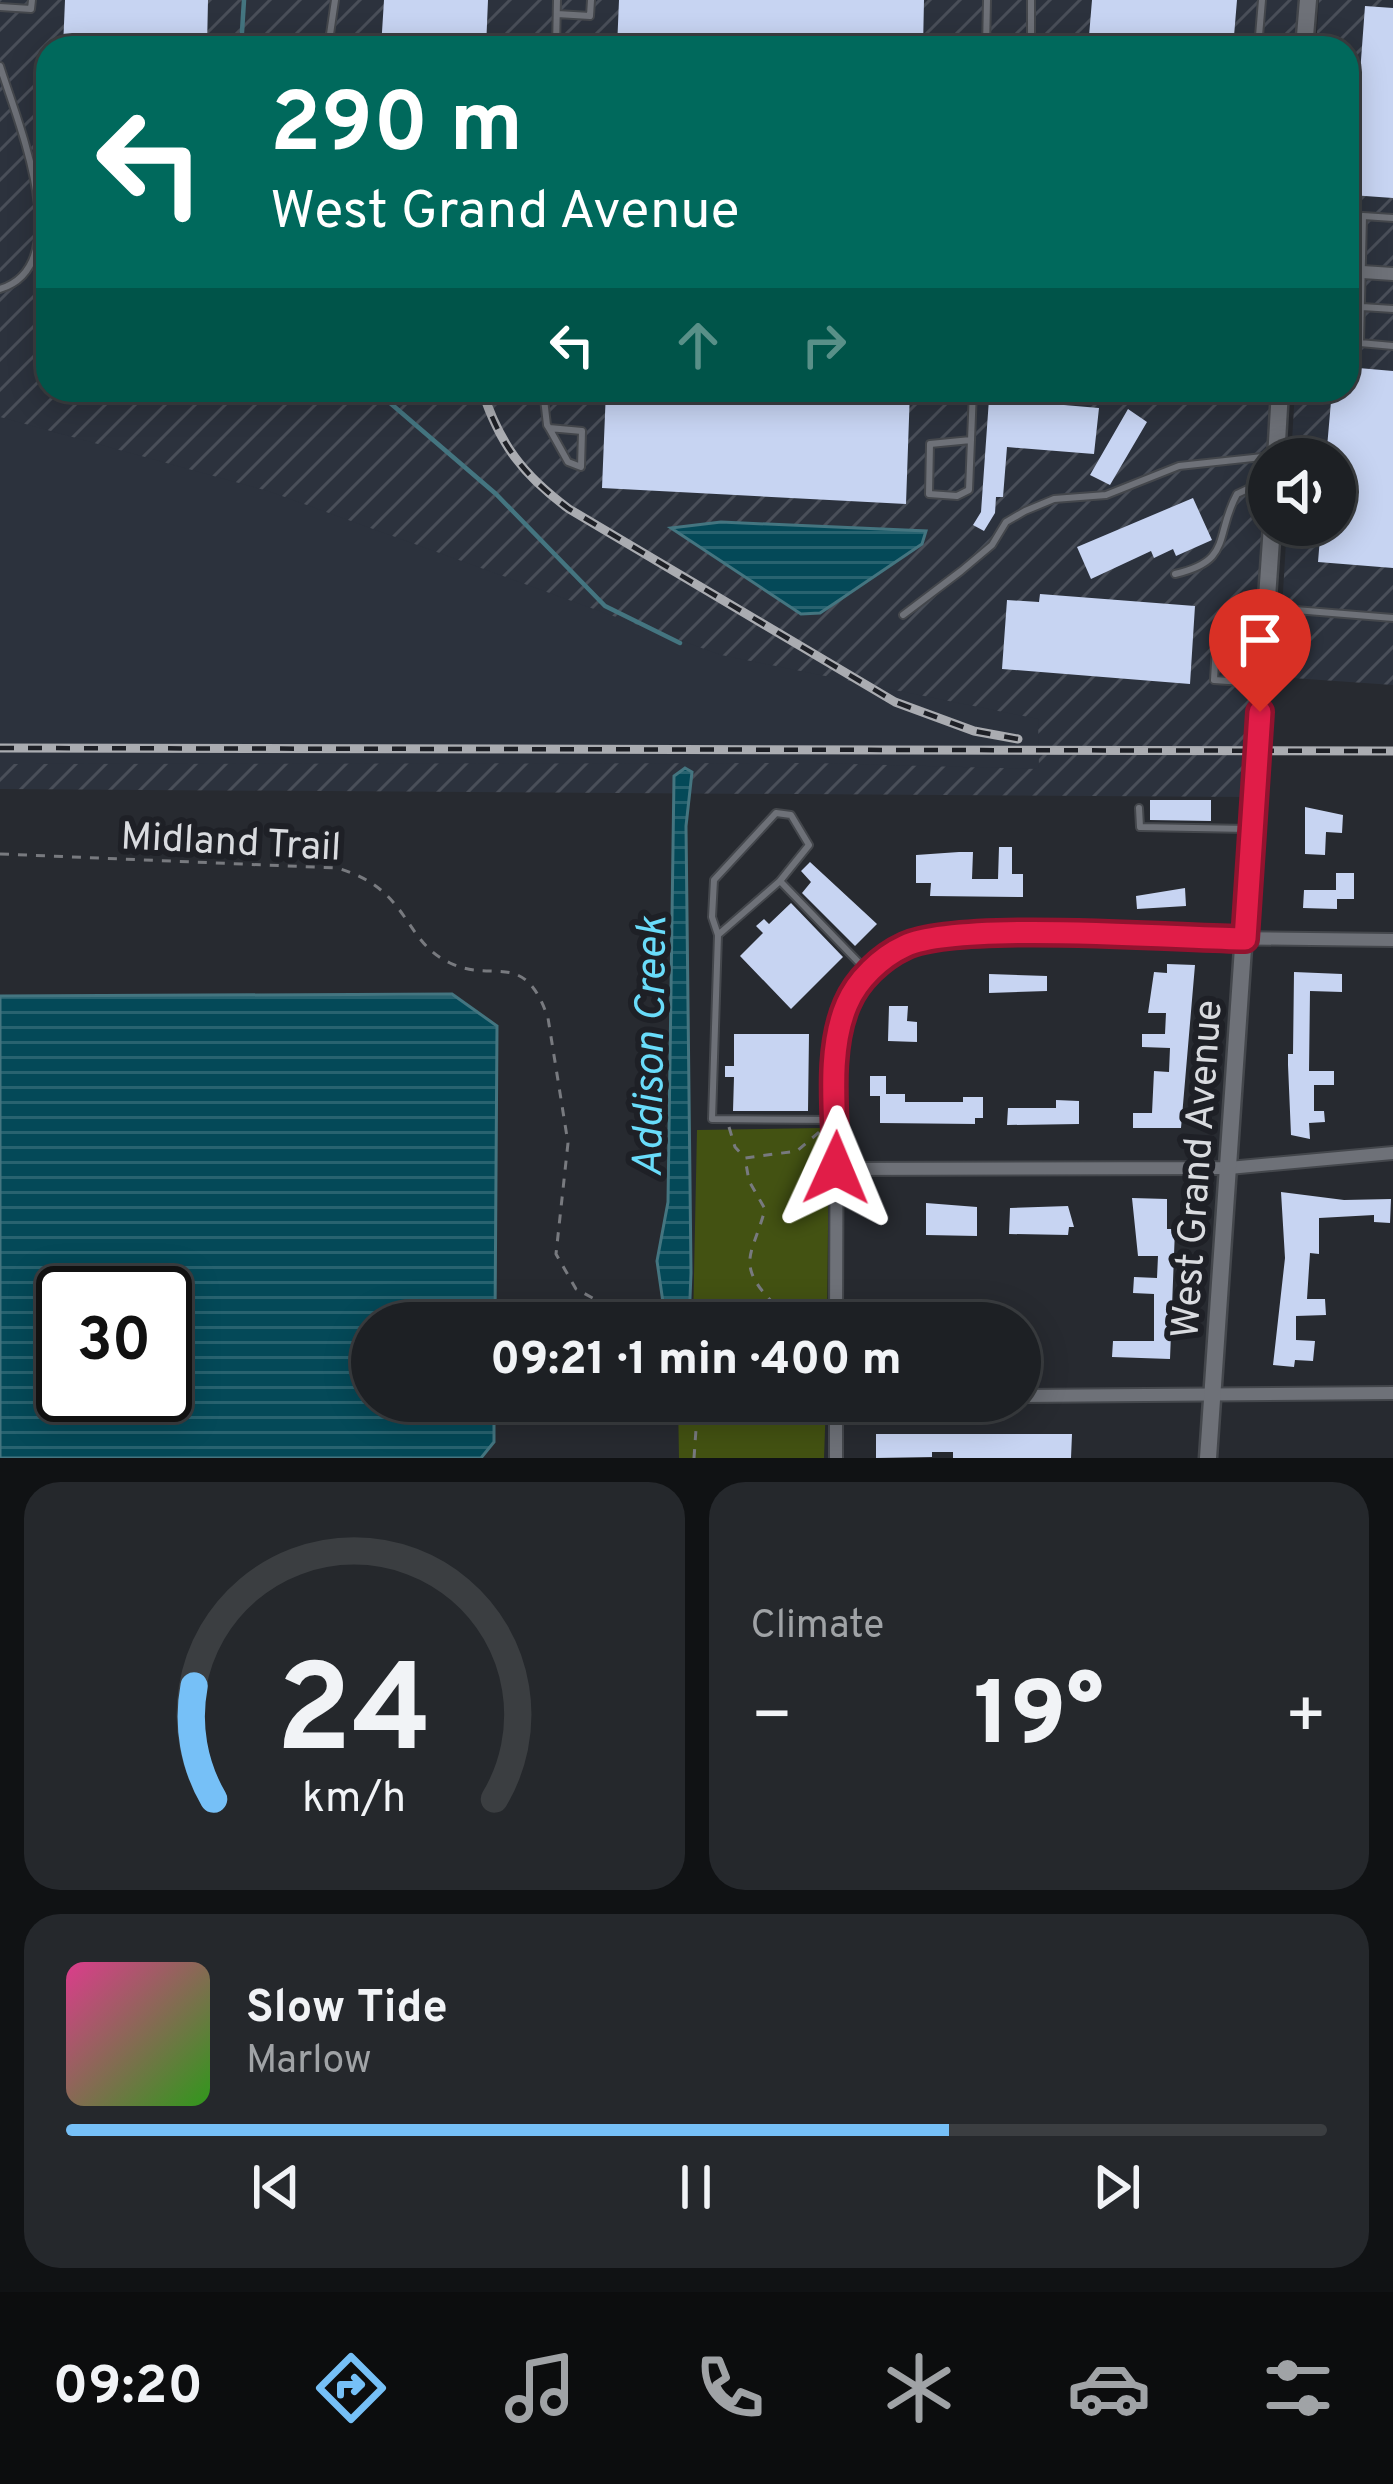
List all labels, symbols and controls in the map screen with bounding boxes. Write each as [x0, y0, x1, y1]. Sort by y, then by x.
text: 290 m [270, 75, 523, 181]
icon: left [72, 84, 228, 240]
text: West Grand Avenue [270, 179, 739, 248]
icon: left [539, 312, 605, 378]
icon: ahead [665, 312, 731, 378]
icon: right [791, 312, 857, 378]
map controls [1248, 438, 1356, 546]
button: sound [1248, 438, 1356, 546]
pin [1209, 589, 1311, 712]
icon: arrive [1227, 607, 1293, 673]
street label: Midland Trail [119, 814, 342, 875]
water label: Addison Creek [624, 915, 681, 1178]
street label: West Grand Avenue [1163, 998, 1236, 1340]
position arrow [773, 1105, 899, 1231]
speed limit sign: 30 [36, 1266, 192, 1422]
text: 09:21 · 1 min · 400 m [490, 1333, 902, 1390]
text: Climate [751, 1603, 884, 1652]
text: 24 [276, 1638, 433, 1796]
text: 19° [974, 1663, 1104, 1776]
text: − [751, 1678, 793, 1761]
text: + [1284, 1678, 1327, 1761]
text: km/h [302, 1773, 406, 1827]
text: Slow Tide [246, 1981, 448, 2038]
text: Marlow [246, 2038, 372, 2087]
icon: previous [243, 2154, 309, 2220]
icon: pause [663, 2154, 729, 2220]
icon: next [1084, 2154, 1150, 2220]
icon: directions [309, 2346, 393, 2430]
icon: music [498, 2346, 582, 2430]
icon: phone [688, 2346, 772, 2430]
icon: climate [877, 2346, 961, 2430]
icon: car [1067, 2346, 1151, 2430]
icon: filters [1256, 2346, 1340, 2430]
text: 09:20 [53, 2354, 203, 2423]

